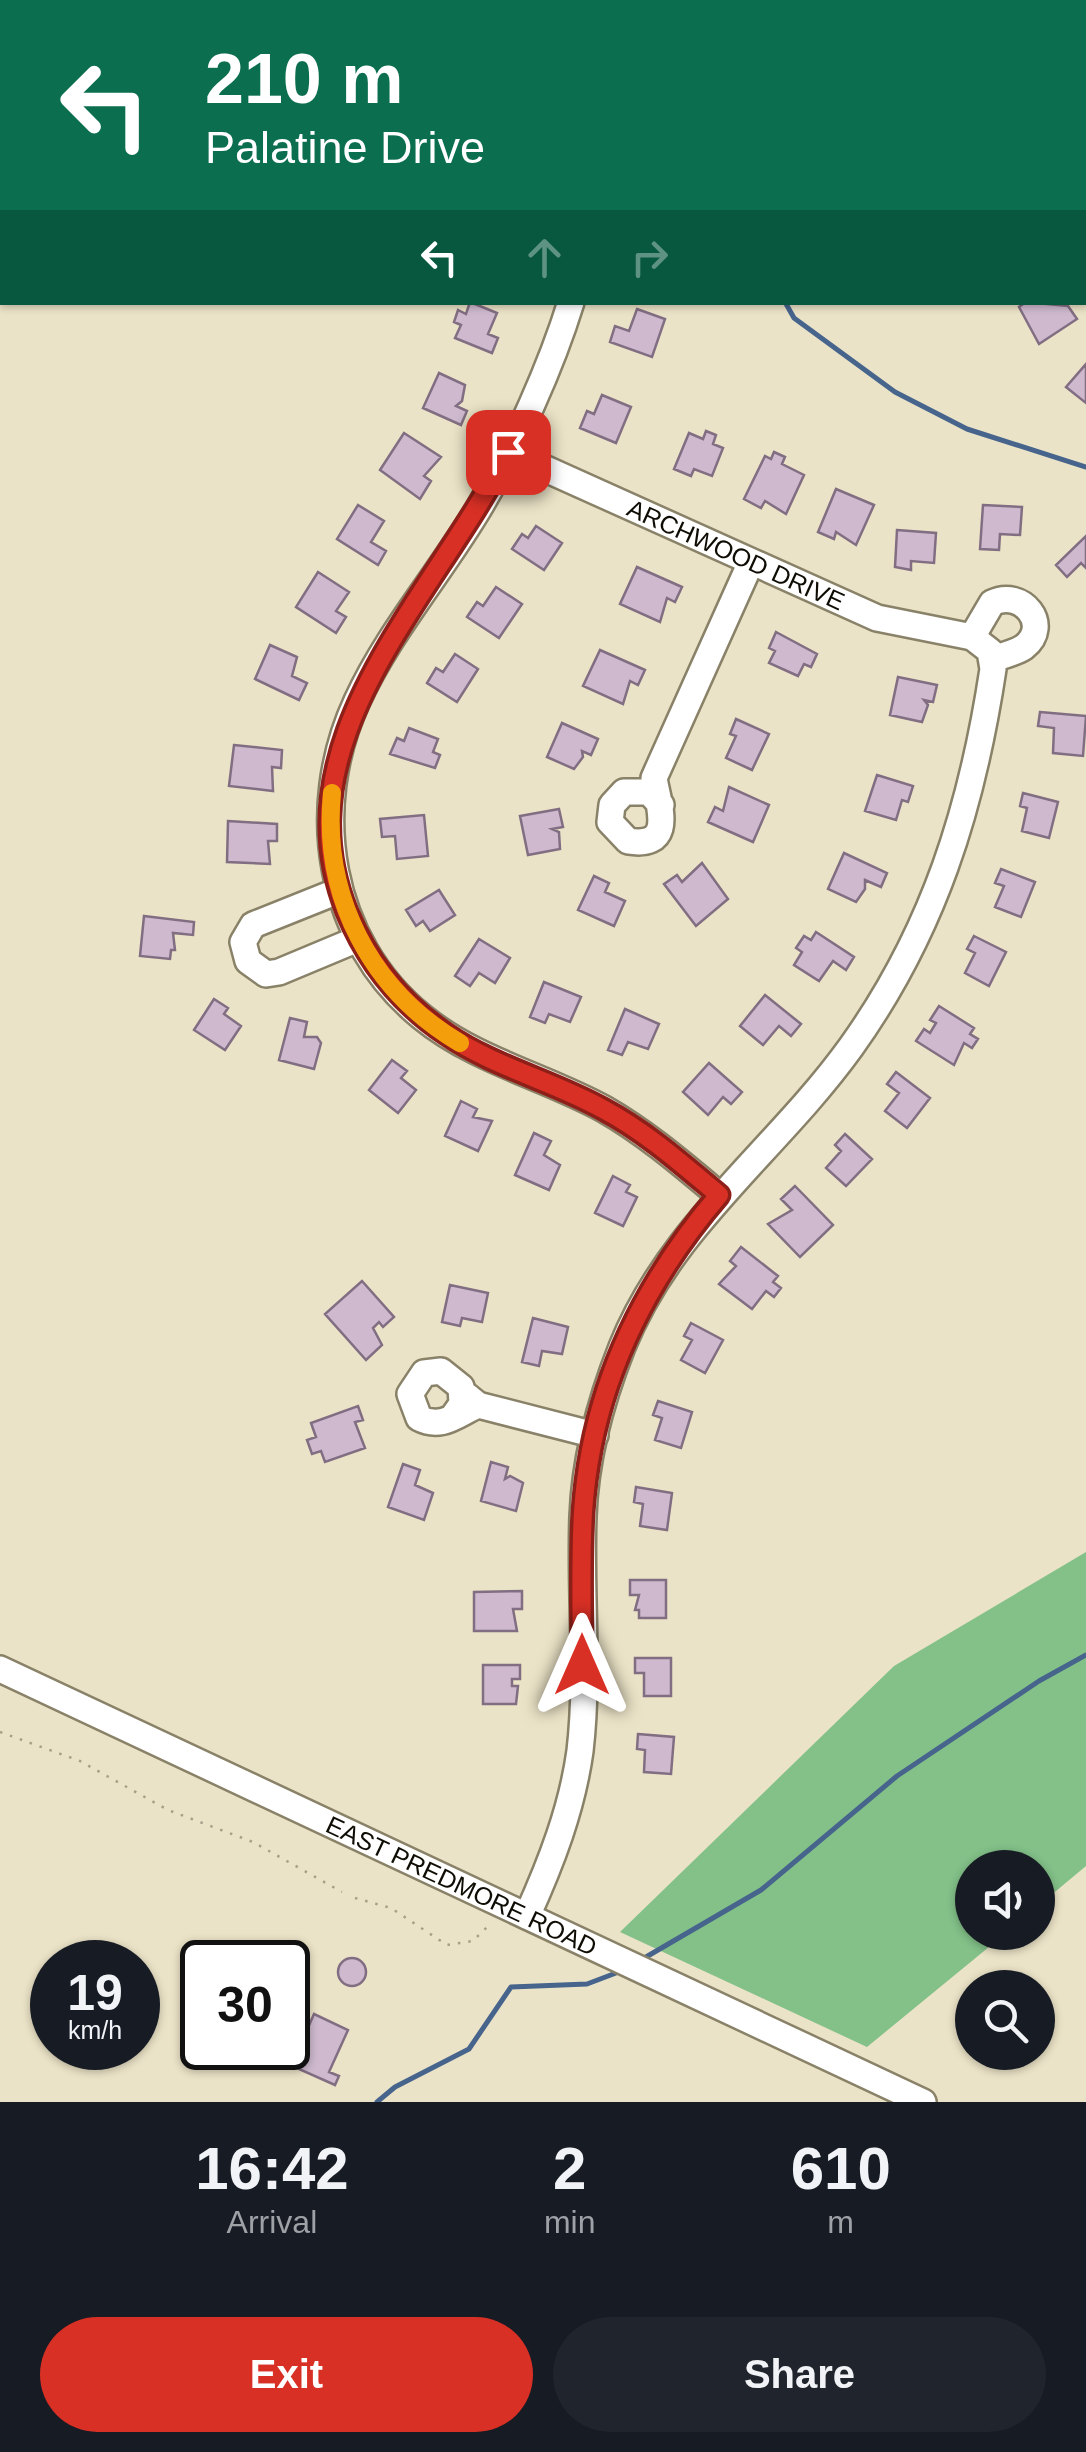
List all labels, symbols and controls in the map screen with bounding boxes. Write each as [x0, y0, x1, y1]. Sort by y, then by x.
icon: left [40, 40, 170, 170]
text: 210 m [205, 40, 403, 118]
text: Palatine Drive [205, 122, 485, 173]
icon: left [412, 230, 467, 285]
icon: ahead [517, 230, 572, 285]
icon: right [622, 230, 677, 285]
pin [466, 410, 551, 495]
icon: arrive [481, 425, 536, 480]
street label: ARCHWOOD DRIVE [623, 494, 849, 616]
position arrow [530, 1613, 634, 1717]
street label: EAST PREDMORE ROAD [322, 1810, 601, 1961]
map controls [955, 1850, 1055, 2070]
button: sound [955, 1850, 1055, 1950]
speed limit sign: 30 [180, 1940, 310, 2070]
text: 19 [67, 1965, 123, 2021]
button: search [955, 1970, 1055, 2070]
text: km/h [68, 2016, 122, 2044]
text: 16:42 [195, 2135, 349, 2202]
text: 2 [553, 2135, 586, 2202]
text: 610 [791, 2135, 891, 2202]
text: Arrival [227, 2204, 317, 2240]
text: min [544, 2204, 595, 2240]
text: m [827, 2204, 854, 2240]
button: Exit [40, 2317, 533, 2432]
button: Share [553, 2317, 1046, 2432]

